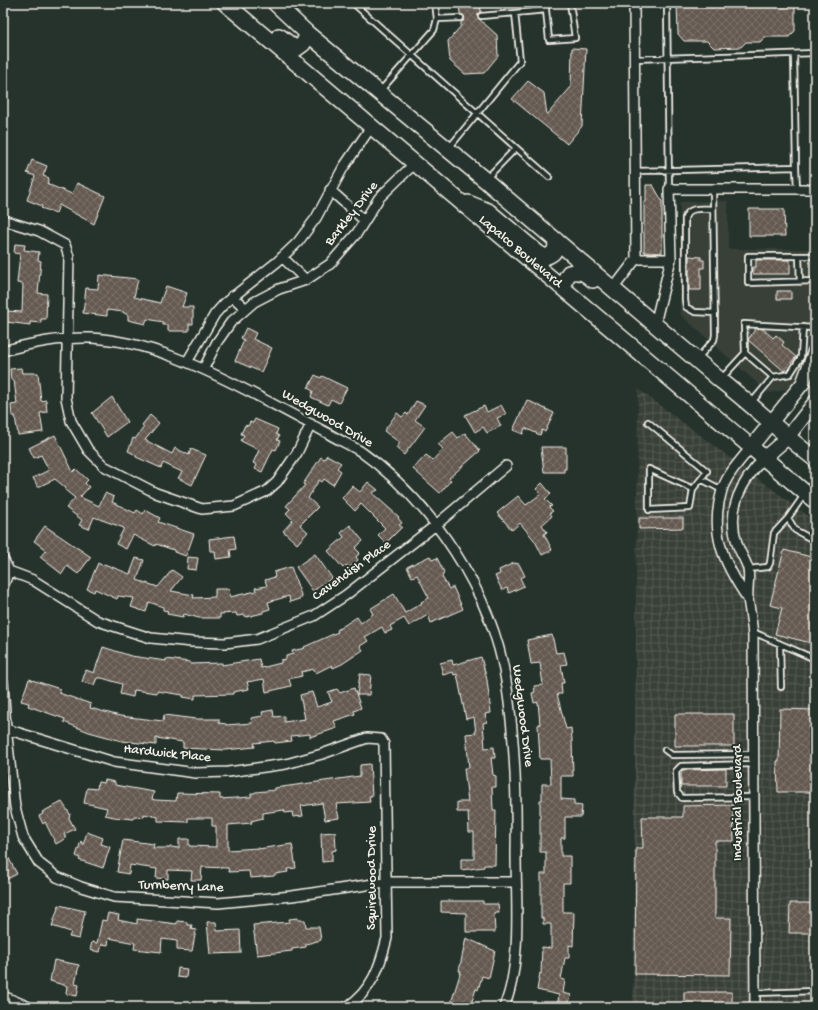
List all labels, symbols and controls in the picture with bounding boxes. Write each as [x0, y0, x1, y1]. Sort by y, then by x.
street label: Barkley Drive [321, 178, 383, 250]
street label: Lapalco Boulevard [475, 212, 567, 293]
street label: Wedgwood Drive [278, 386, 376, 452]
street label: Cavendish Place [309, 536, 395, 605]
street label: Wedgwood Drive [507, 664, 537, 769]
street label: Hardwick Place [123, 741, 212, 767]
street label: Industrial Boulevard [730, 743, 747, 861]
street label: Squirewood Drive [364, 825, 381, 930]
street label: Turnberry Lane [137, 877, 225, 897]

